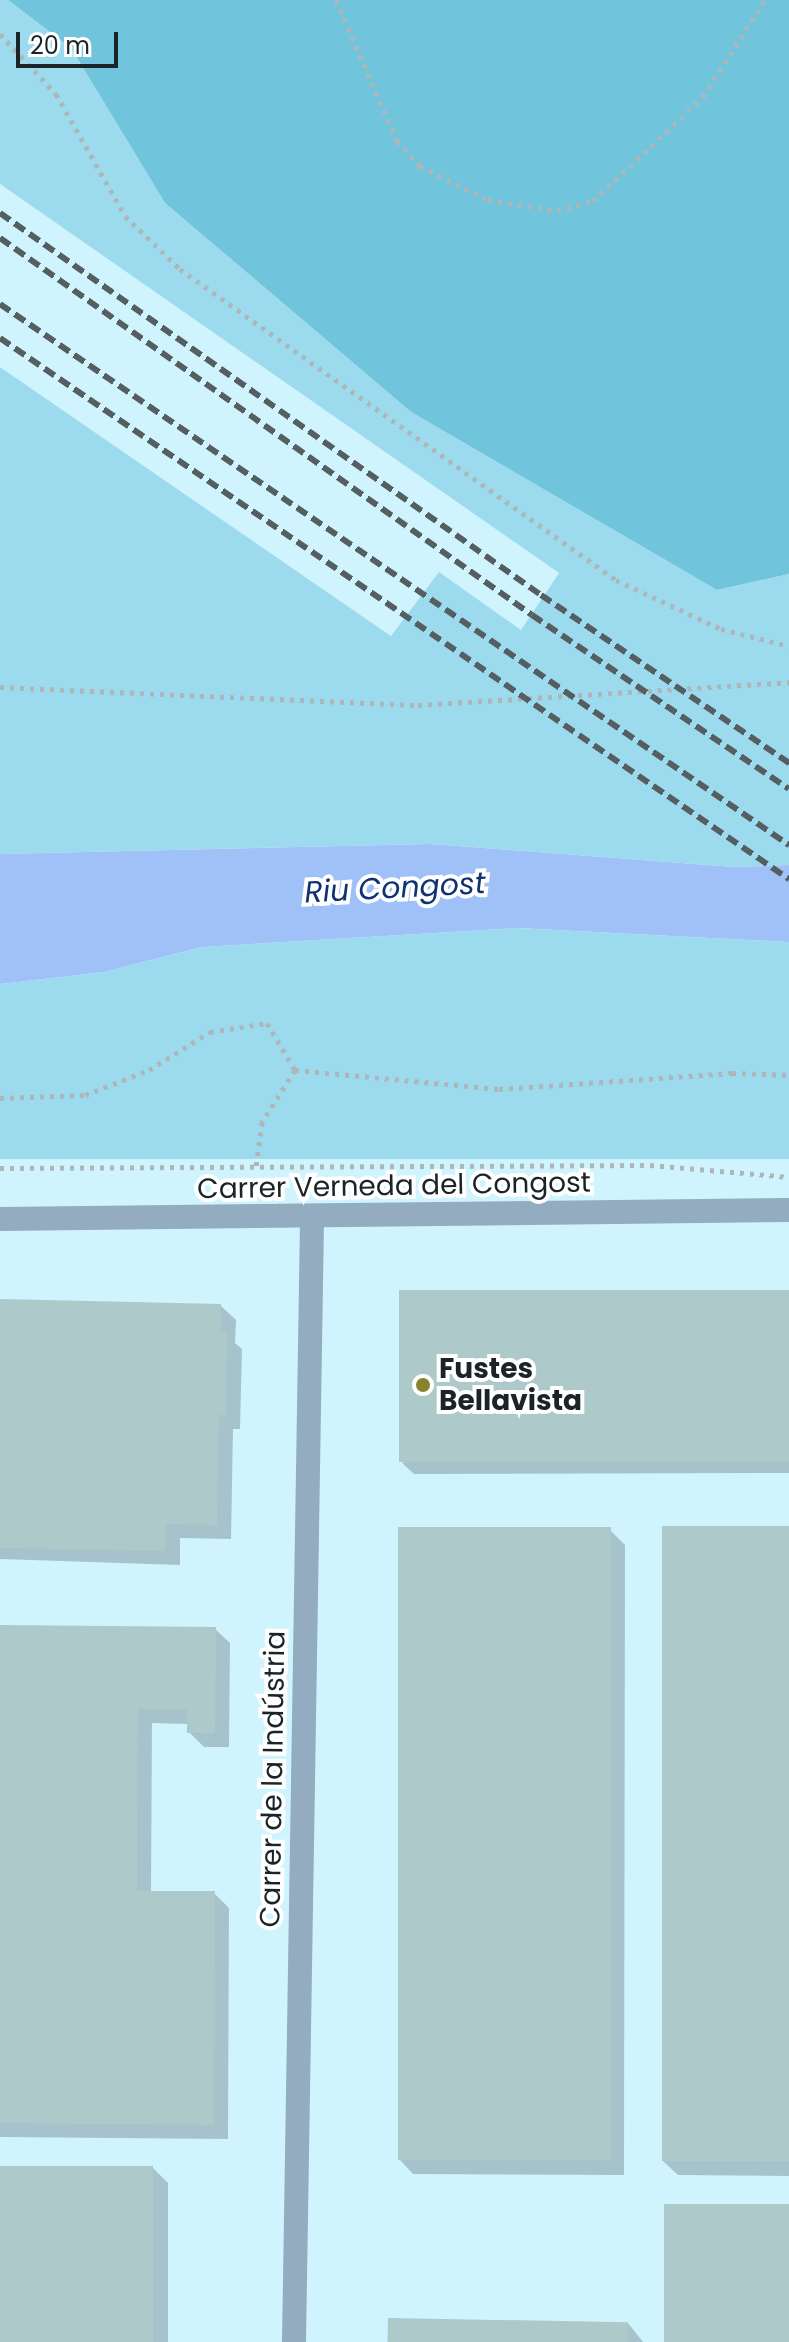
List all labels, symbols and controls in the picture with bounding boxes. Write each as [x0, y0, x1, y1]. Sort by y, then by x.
scale bar [20, 16, 122, 66]
text: 20 m [30, 29, 90, 62]
water label: Riu Congost [303, 865, 487, 911]
street label: Carrer Verneda del Congost [197, 1166, 591, 1206]
place label: Fustes Bellavista [439, 1352, 582, 1418]
marker: Fustes Bellavista [414, 1376, 432, 1394]
street label: Carrer de la Indústria [254, 1630, 292, 1928]

